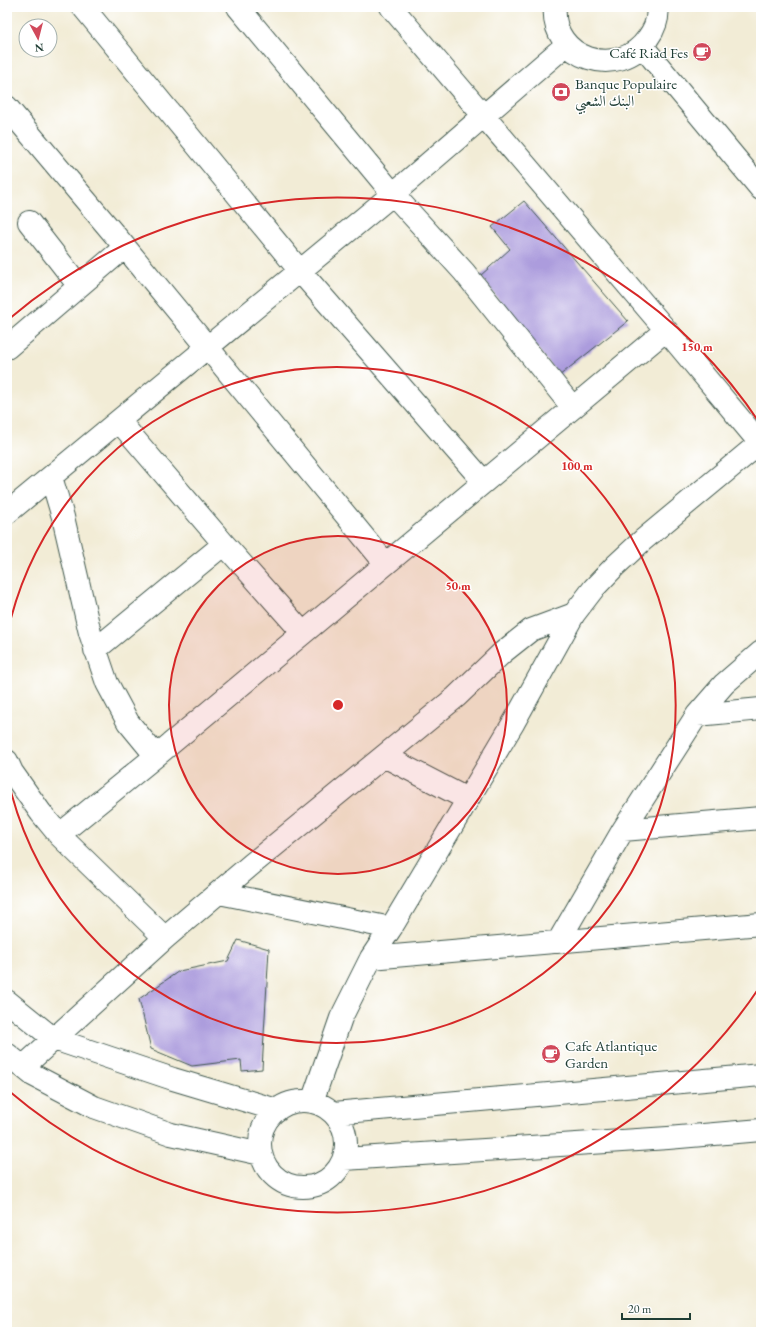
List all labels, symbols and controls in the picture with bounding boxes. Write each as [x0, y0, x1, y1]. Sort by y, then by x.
north arrow [18, 18, 58, 58]
text: N [34, 40, 44, 55]
cafe icon: Café Riad Fes [691, 41, 713, 63]
place label: Café Riad Fes [609, 43, 688, 62]
place label: Banque Populaire البنك الشعبي [575, 74, 677, 115]
bank icon: Banque Populaire البنك الشعبي [550, 81, 572, 103]
text: 150 m [681, 339, 713, 355]
text: 100 m [561, 458, 593, 474]
text: 50 m [445, 578, 471, 594]
centre of rings [331, 698, 345, 712]
place label: Cafe Atlantique Garden [565, 1036, 658, 1072]
cafe icon: Cafe Atlantique Garden [540, 1043, 562, 1065]
scale bar [622, 1295, 690, 1321]
text: 20 m [628, 1301, 652, 1317]

